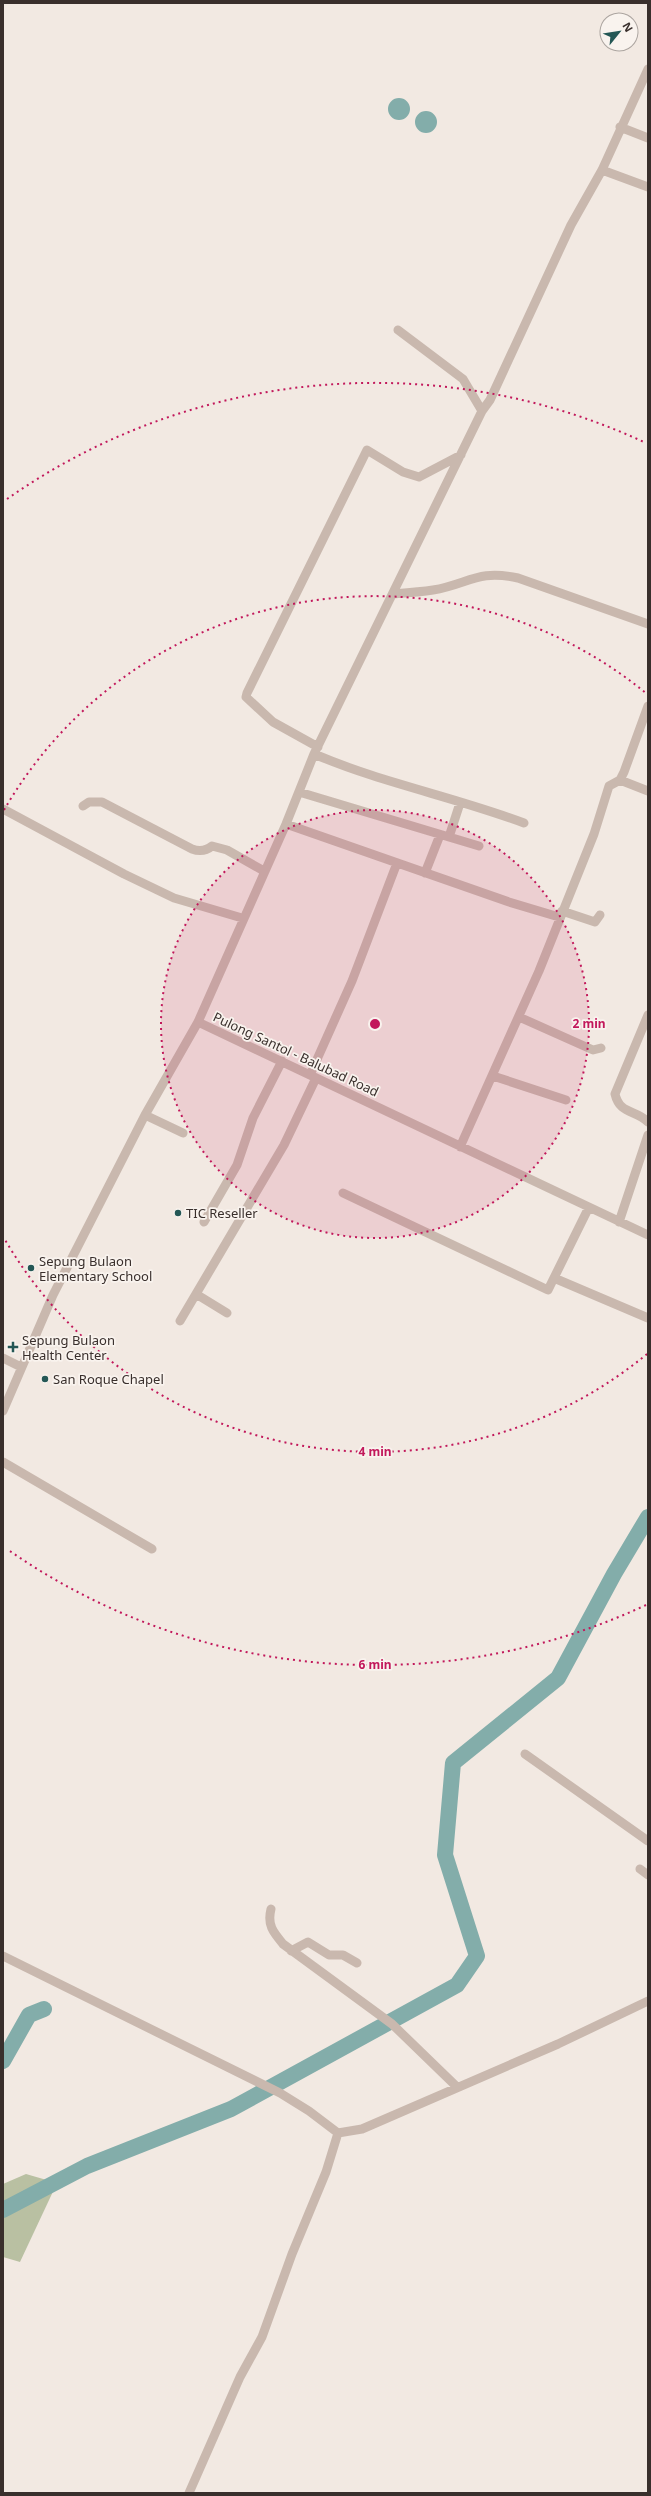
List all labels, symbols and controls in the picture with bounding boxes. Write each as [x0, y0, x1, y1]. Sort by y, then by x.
north arrow [599, 12, 639, 52]
text: N [619, 19, 637, 34]
street label: Pulong Santol - Balubad Road [210, 1008, 382, 1100]
text: 2 min [572, 1015, 606, 1032]
centre of rings [368, 1017, 382, 1031]
place label: TIC Reseller [186, 1204, 258, 1222]
marker: TIC Reseller [173, 1208, 183, 1218]
place label: Sepung Bulaon Elementary School [39, 1252, 152, 1285]
marker: Sepung Bulaon Elementary School [26, 1263, 36, 1273]
place label: Sepung Bulaon Health Center [22, 1331, 115, 1364]
marker: Sepung Bulaon Health Center [7, 1341, 19, 1353]
place label: San Roque Chapel [53, 1370, 164, 1388]
marker: San Roque Chapel [40, 1374, 50, 1384]
text: 4 min [358, 1443, 392, 1460]
text: 6 min [358, 1656, 392, 1673]

